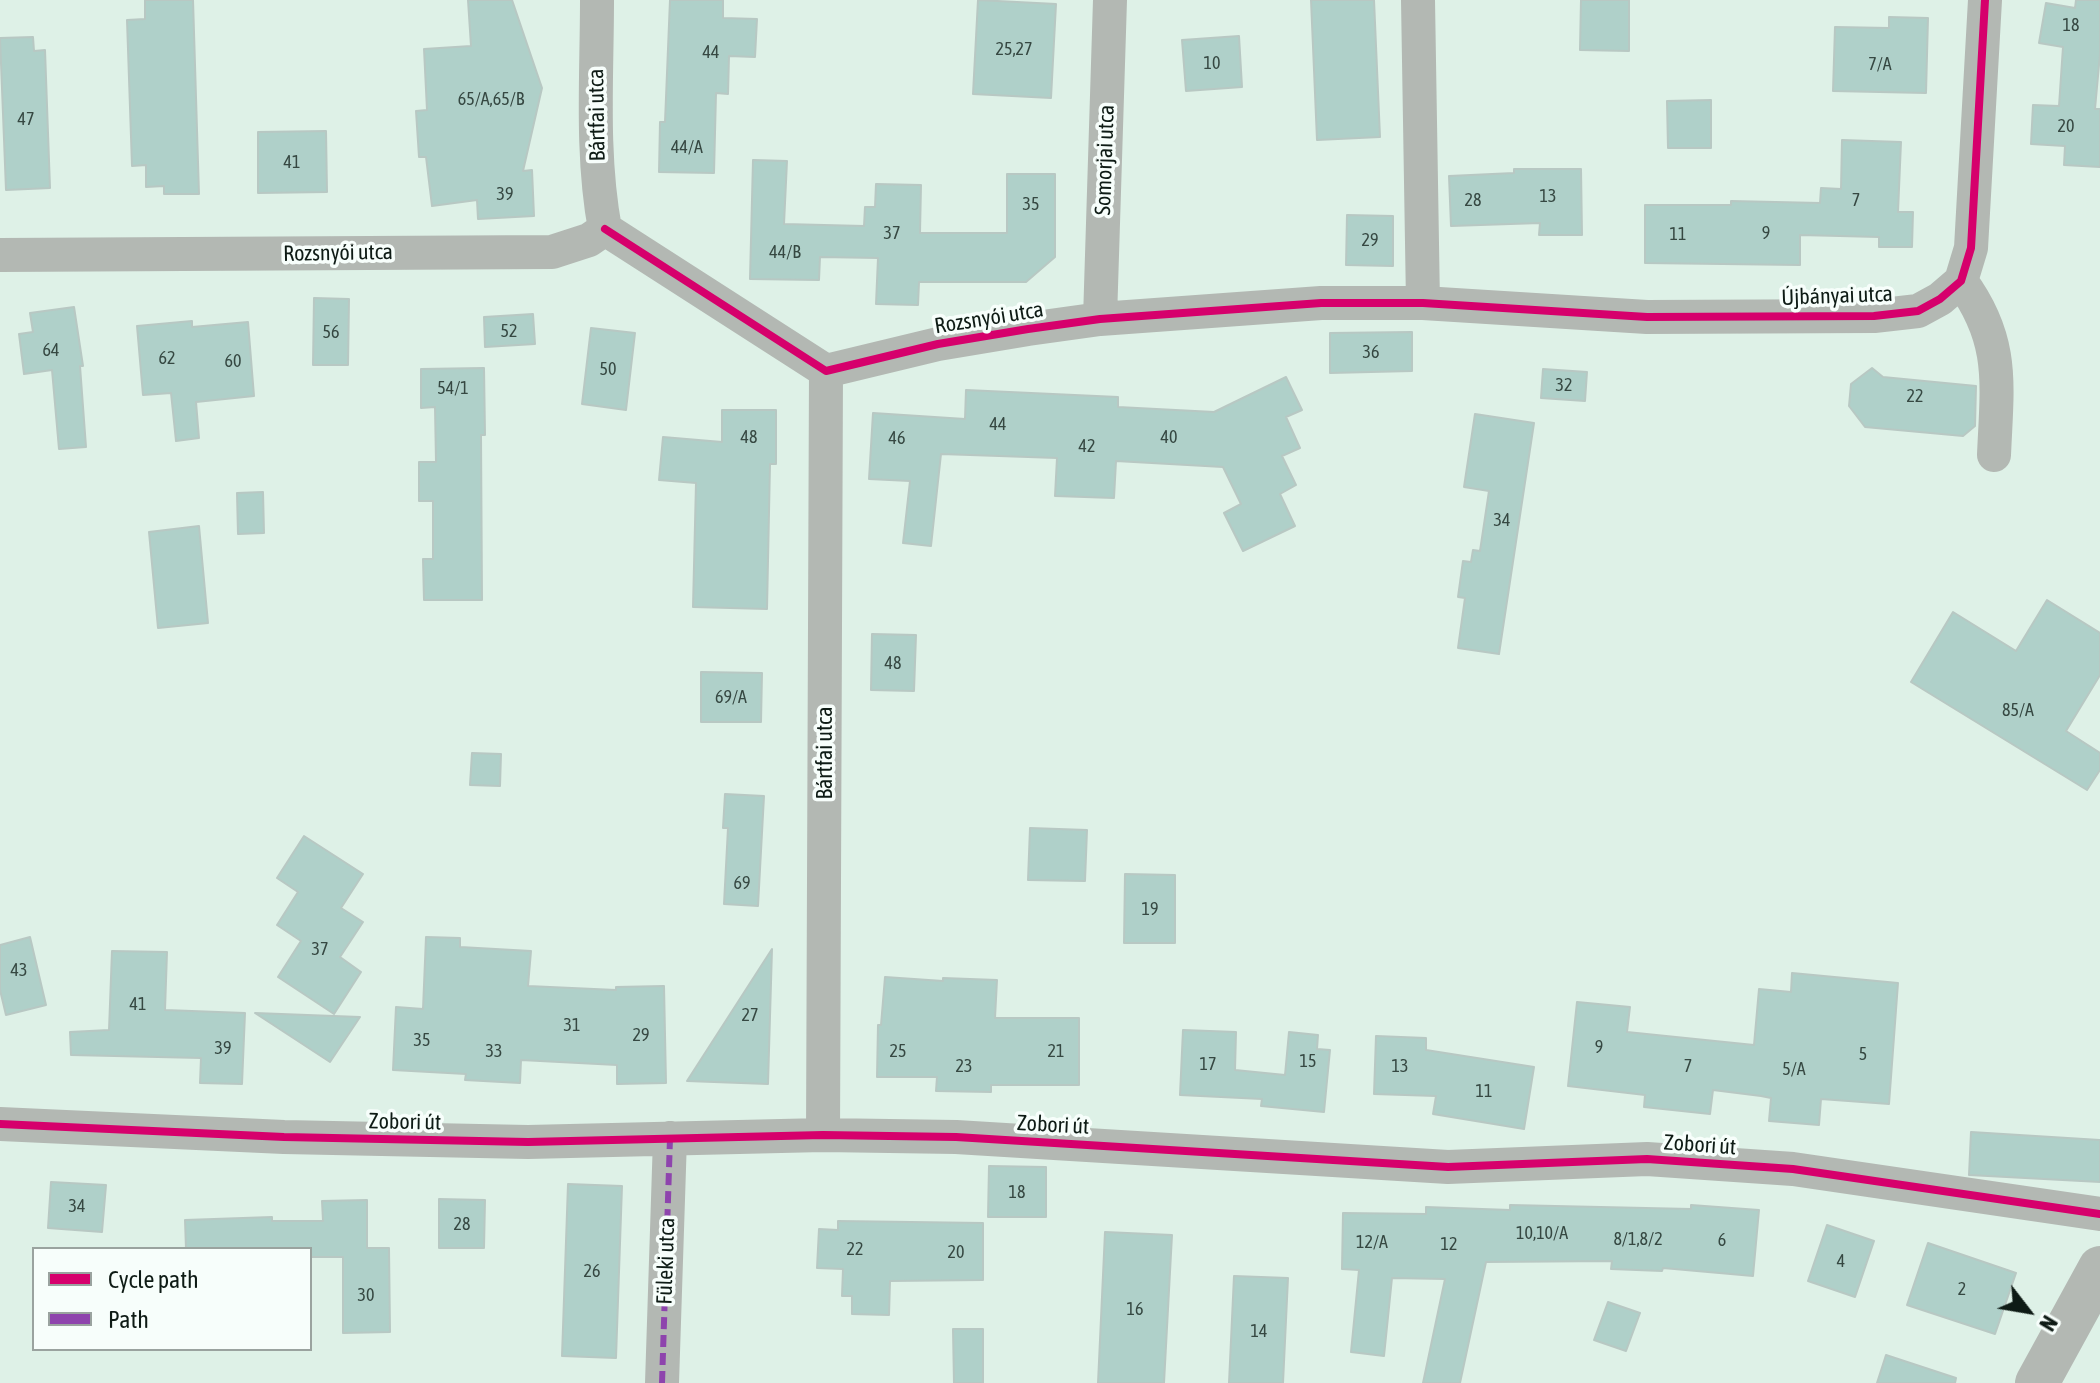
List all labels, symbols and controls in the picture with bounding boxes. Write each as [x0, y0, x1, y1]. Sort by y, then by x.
house number: 18 [2063, 14, 2079, 36]
house number: 25,27 [995, 38, 1033, 60]
house number: 44 [703, 41, 719, 63]
house number: 10 [1204, 52, 1220, 74]
house number: 7/A [1868, 53, 1892, 75]
street label: Bártfai utca [583, 68, 611, 162]
house number: 65/A,65/B [458, 88, 524, 110]
street label: Somorjai utca [1090, 104, 1120, 216]
house number: 47 [18, 108, 34, 130]
house number: 20 [2058, 115, 2074, 137]
house number: 44/A [671, 136, 703, 158]
house number: 41 [284, 151, 300, 173]
house number: 39 [497, 183, 513, 205]
house number: 13 [1540, 185, 1556, 207]
house number: 28 [1465, 189, 1481, 211]
house number: 7 [1852, 189, 1860, 211]
house number: 35 [1023, 193, 1039, 215]
house number: 37 [884, 222, 900, 244]
house number: 9 [1762, 222, 1770, 244]
house number: 11 [1670, 223, 1686, 245]
house number: 29 [1362, 229, 1378, 251]
street label: Rozsnyói utca [283, 239, 393, 267]
house number: 44/B [769, 241, 801, 263]
street label: Újbányai utca [1781, 281, 1893, 311]
street label: Rozsnyói utca [933, 296, 1045, 340]
house number: 52 [501, 320, 517, 342]
house number: 56 [323, 321, 339, 343]
house number: 64 [43, 339, 59, 361]
house number: 36 [1363, 341, 1379, 363]
house number: 62 [159, 347, 175, 369]
house number: 60 [225, 350, 241, 372]
house number: 50 [600, 358, 616, 380]
house number: 32 [1556, 374, 1572, 396]
house number: 54/1 [437, 377, 469, 399]
house number: 22 [1907, 385, 1923, 407]
house number: 44 [990, 413, 1006, 435]
house number: 48 [741, 426, 757, 448]
house number: 40 [1161, 426, 1177, 448]
house number: 46 [889, 427, 905, 449]
house number: 42 [1079, 435, 1095, 457]
house number: 34 [1494, 509, 1510, 531]
house number: 48 [885, 652, 901, 674]
house number: 69/A [715, 686, 747, 708]
house number: 85/A [2002, 699, 2034, 721]
street label: Bártfai utca [812, 707, 838, 799]
house number: 69 [734, 872, 750, 894]
house number: 19 [1142, 898, 1158, 920]
house number: 37 [312, 938, 328, 960]
house number: 43 [11, 959, 27, 981]
house number: 41 [130, 993, 146, 1015]
house number: 27 [742, 1004, 758, 1026]
house number: 31 [564, 1014, 580, 1036]
house number: 29 [633, 1024, 649, 1046]
house number: 35 [414, 1029, 430, 1051]
house number: 9 [1595, 1036, 1603, 1058]
house number: 39 [215, 1037, 231, 1059]
house number: 33 [486, 1040, 502, 1062]
house number: 25 [890, 1040, 906, 1062]
house number: 21 [1048, 1040, 1064, 1062]
house number: 5 [1859, 1043, 1867, 1065]
house number: 15 [1300, 1050, 1316, 1072]
house number: 17 [1200, 1053, 1216, 1075]
house number: 23 [956, 1055, 972, 1077]
house number: 13 [1392, 1055, 1408, 1077]
house number: 7 [1684, 1055, 1692, 1077]
house number: 5/A [1782, 1058, 1806, 1080]
house number: 11 [1476, 1080, 1492, 1102]
street label: Zobori út [369, 1108, 441, 1136]
street label: Zobori út [1016, 1110, 1090, 1140]
street label: Zobori út [1663, 1129, 1737, 1161]
house number: 18 [1009, 1181, 1025, 1203]
house number: 34 [69, 1195, 85, 1217]
house number: 28 [454, 1213, 470, 1235]
street label: Füleki utca [651, 1217, 681, 1305]
house number: 10,10/A [1516, 1222, 1568, 1244]
house number: 8/1,8/2 [1613, 1228, 1663, 1250]
house number: 6 [1718, 1229, 1726, 1251]
house number: 12/A [1356, 1231, 1388, 1253]
house number: 12 [1441, 1233, 1457, 1255]
house number: 22 [847, 1238, 863, 1260]
house number: 20 [948, 1241, 964, 1263]
legend [32, 1247, 312, 1351]
house number: 4 [1837, 1250, 1845, 1272]
house number: 26 [584, 1260, 600, 1282]
text: Cycle path [108, 1266, 199, 1293]
north arrow [1988, 1271, 2068, 1351]
house number: 2 [1958, 1278, 1966, 1300]
house number: 30 [358, 1284, 374, 1306]
house number: 16 [1127, 1298, 1143, 1320]
text: Path [108, 1306, 149, 1333]
text: N [2034, 1311, 2063, 1336]
house number: 14 [1251, 1320, 1267, 1342]

